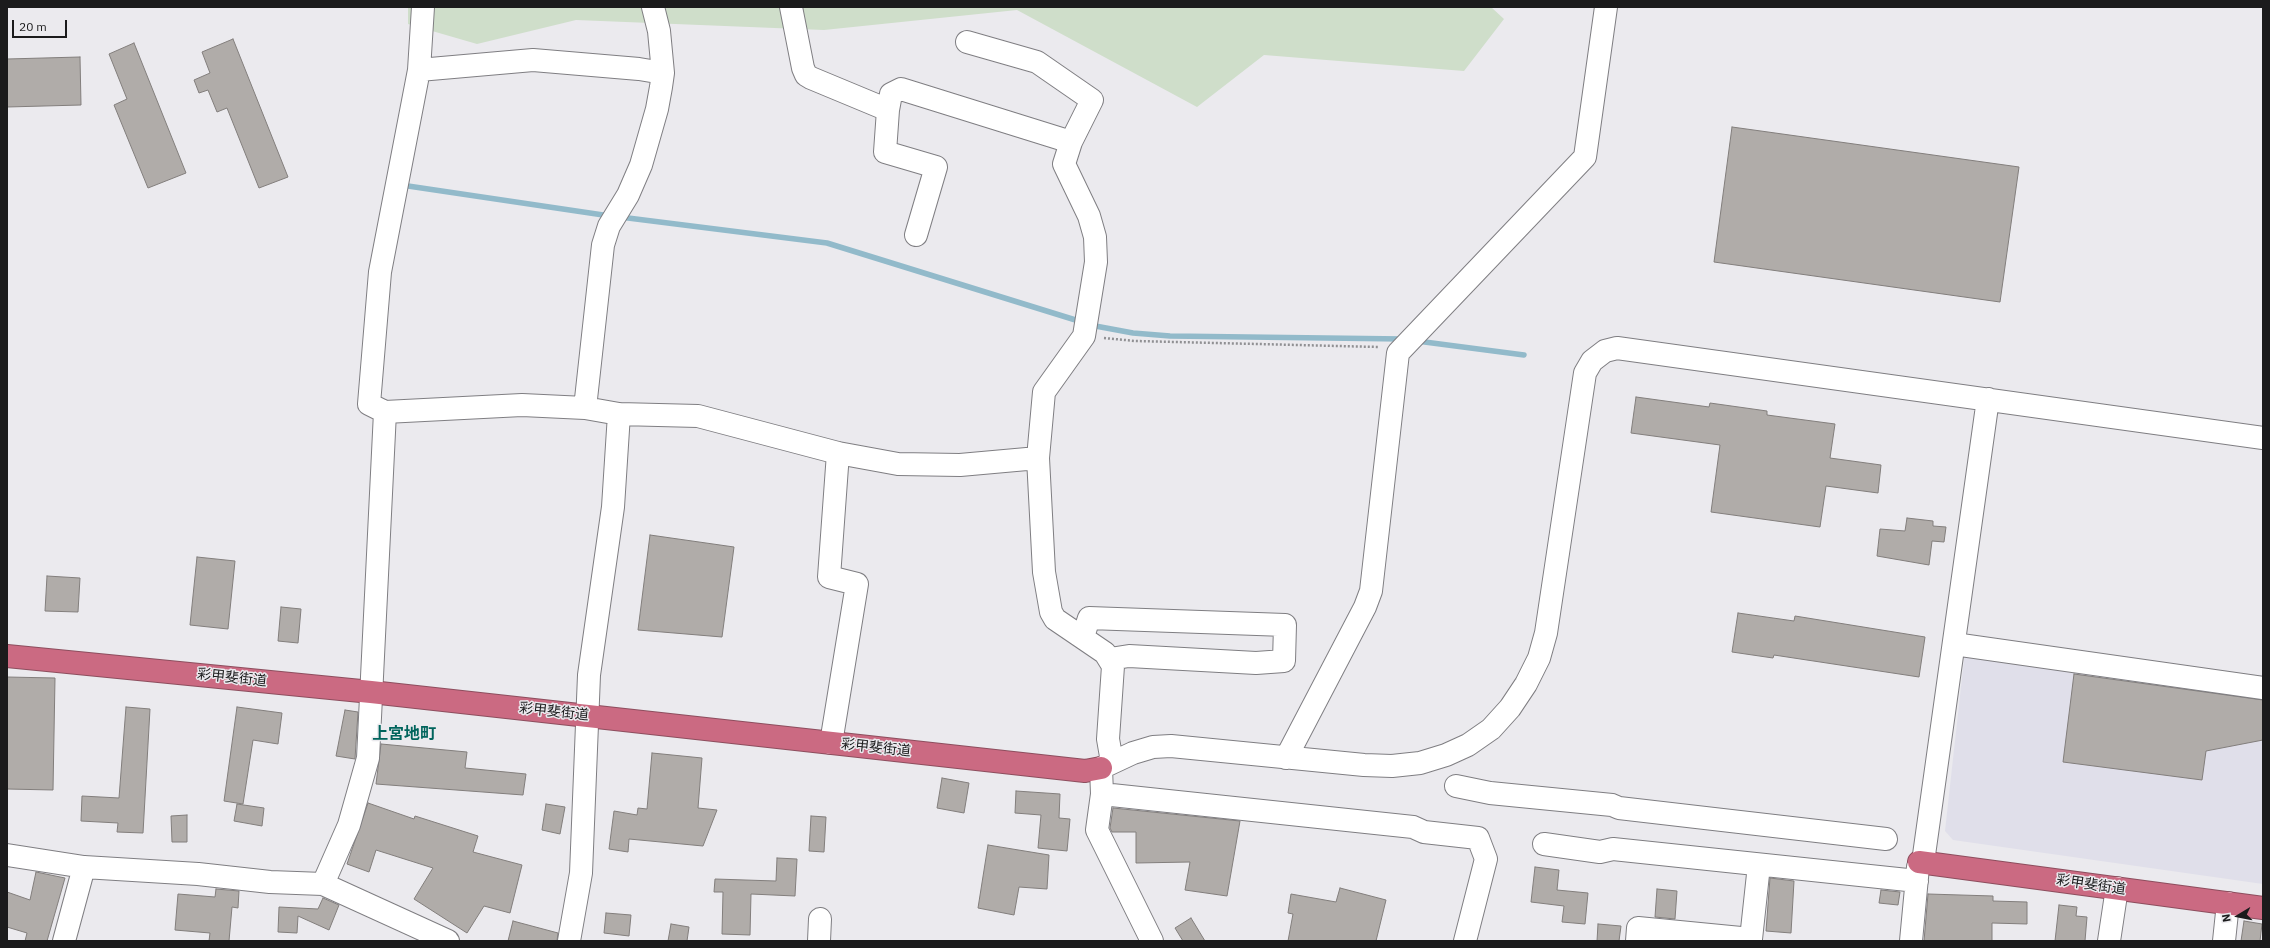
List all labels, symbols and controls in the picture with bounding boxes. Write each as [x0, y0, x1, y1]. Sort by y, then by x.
scale bar [14, 12, 69, 38]
text: 20 m [19, 19, 47, 34]
street label: 彩甲斐街道 [196, 666, 268, 690]
street label: 彩甲斐街道 [518, 700, 590, 724]
district label: 上宮地町 [372, 724, 436, 744]
street label: 彩甲斐街道 [840, 736, 912, 760]
street label: 彩甲斐街道 [2055, 872, 2127, 898]
north arrow [2218, 896, 2258, 936]
text: N [2219, 913, 2234, 923]

